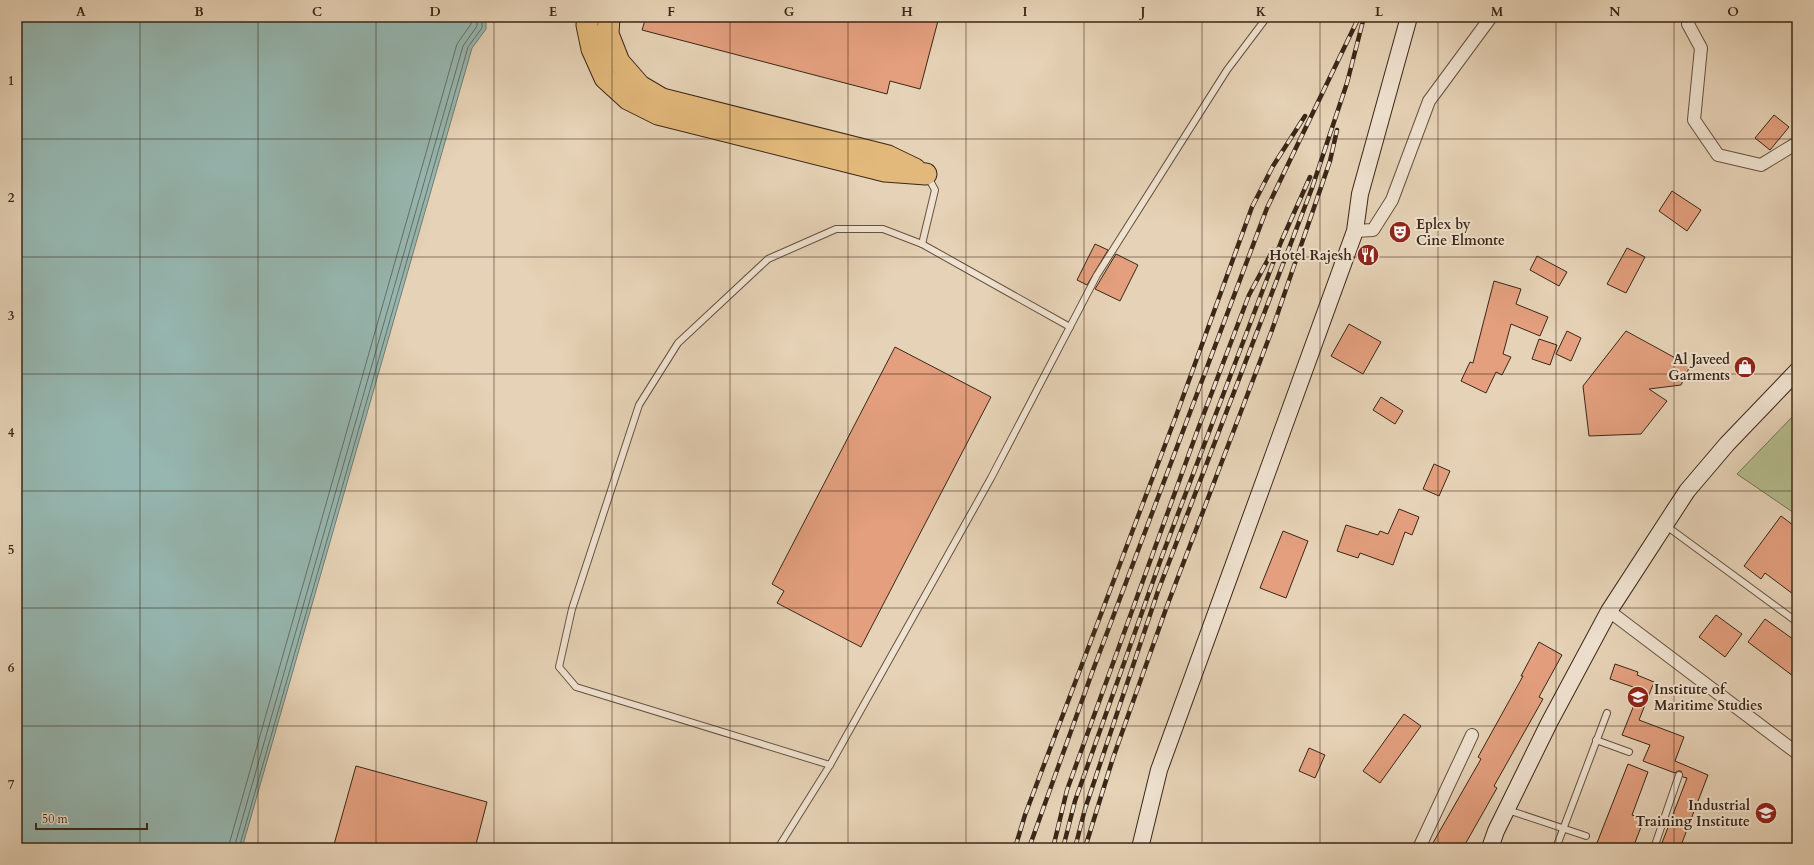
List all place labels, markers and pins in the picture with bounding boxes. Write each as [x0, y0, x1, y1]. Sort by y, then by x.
place label: Eplex by Cine Elmonte [1416, 215, 1505, 250]
theatre icon: Eplex by Cine Elmonte [1387, 219, 1413, 245]
restaurant icon: Hotel Rajesh [1355, 242, 1381, 268]
place label: Hotel Rajesh [1269, 246, 1352, 265]
place label: Al Javeed Garments [1668, 350, 1730, 385]
shop icon: Al Javeed Garments [1732, 354, 1758, 380]
place label: Institute of Maritime Studies [1654, 680, 1762, 715]
school or university icon: Institute of Maritime Studies [1625, 684, 1651, 710]
place label: Industrial Training Institute [1635, 796, 1750, 831]
school or university icon: Industrial Training Institute [1753, 800, 1779, 826]

